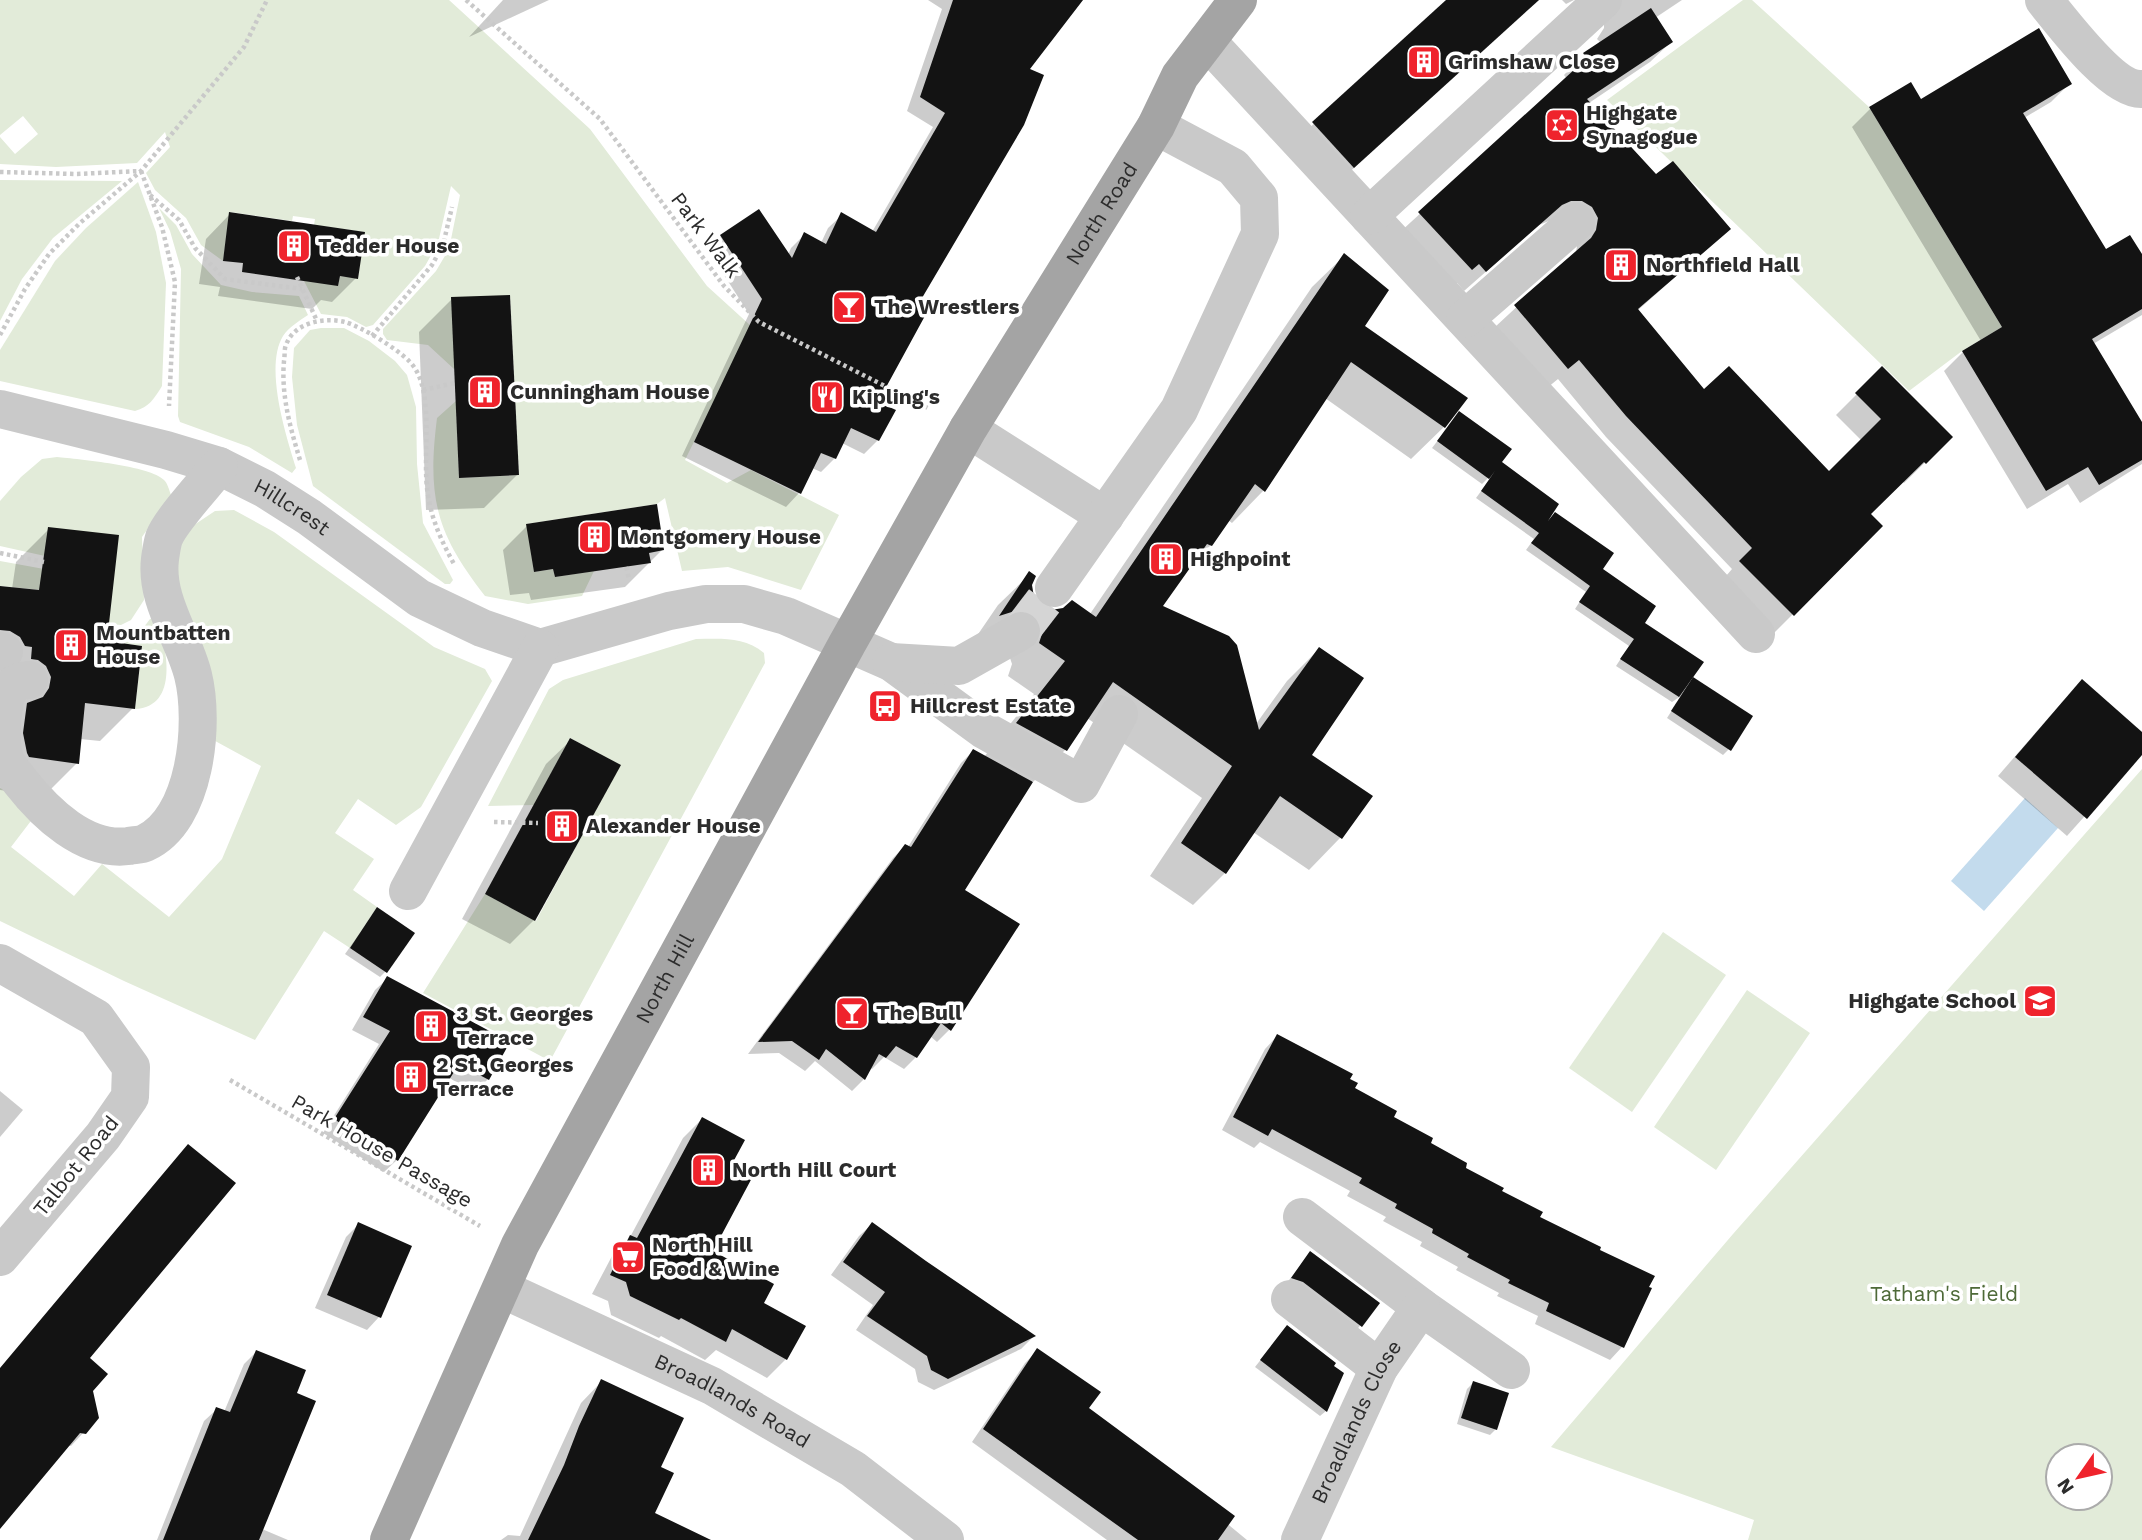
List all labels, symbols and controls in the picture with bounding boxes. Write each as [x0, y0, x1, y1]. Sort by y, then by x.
building icon: Grimshaw Close [1405, 43, 1443, 81]
place label: Grimshaw Close [1448, 49, 1616, 74]
place label: Highgate Synagogue [1586, 100, 1698, 149]
synagogue icon: Highgate Synagogue [1543, 106, 1581, 144]
street label: North Road [1060, 158, 1142, 269]
street label: Park Walk [666, 187, 747, 283]
building icon: Tedder House [275, 227, 313, 265]
place label: Tedder House [318, 233, 460, 258]
building icon: Northfield Hall [1602, 246, 1640, 284]
place label: Northfield Hall [1646, 252, 1800, 277]
bar icon: The Wrestlers [830, 288, 868, 326]
place label: The Wrestlers [874, 294, 1019, 319]
building icon: Cunningham House [466, 373, 504, 411]
restaurant icon: Kipling's [808, 378, 846, 416]
place label: Cunningham House [510, 379, 710, 404]
place label: Kipling's [852, 384, 940, 409]
street label: Hillcrest [250, 473, 335, 540]
building icon: Montgomery House [576, 518, 614, 556]
place label: Montgomery House [620, 524, 821, 549]
building icon: Highpoint [1147, 540, 1185, 578]
place label: Highpoint [1190, 546, 1290, 571]
place label: Mountbatten House [96, 620, 231, 669]
building icon: Mountbatten House [52, 626, 90, 664]
bus stop icon: Hillcrest Estate [866, 687, 904, 725]
place label: Hillcrest Estate [910, 693, 1072, 718]
building icon: Alexander House [543, 807, 581, 845]
place label: Alexander House [586, 813, 761, 838]
street label: North Hill [630, 929, 699, 1028]
school or university icon: Highgate School [2021, 982, 2059, 1020]
place label: Highgate School [1848, 988, 2016, 1013]
bar icon: The Bull [833, 994, 871, 1032]
place label: The Bull [876, 1000, 962, 1025]
place label: 3 St. Georges Terrace [456, 1001, 593, 1050]
building icon: 3 St. Georges Terrace [412, 1007, 450, 1045]
place label: 2 St. Georges Terrace [436, 1052, 573, 1101]
building icon: 2 St. Georges Terrace [392, 1058, 430, 1096]
street label: Park House Passage [287, 1088, 477, 1213]
street label: Talbot Road [28, 1111, 124, 1221]
building icon: North Hill Court [689, 1151, 727, 1189]
place label: North Hill Court [732, 1157, 896, 1182]
place label: North Hill Food & Wine [652, 1232, 780, 1281]
supermarket icon: North Hill Food & Wine [609, 1238, 647, 1276]
park label: Tatham's Field [1870, 1281, 2018, 1306]
street label: Broadlands Close [1306, 1335, 1407, 1507]
street label: Broadlands Road [651, 1348, 815, 1453]
north arrow [2044, 1442, 2114, 1512]
text: N [2052, 1474, 2079, 1498]

